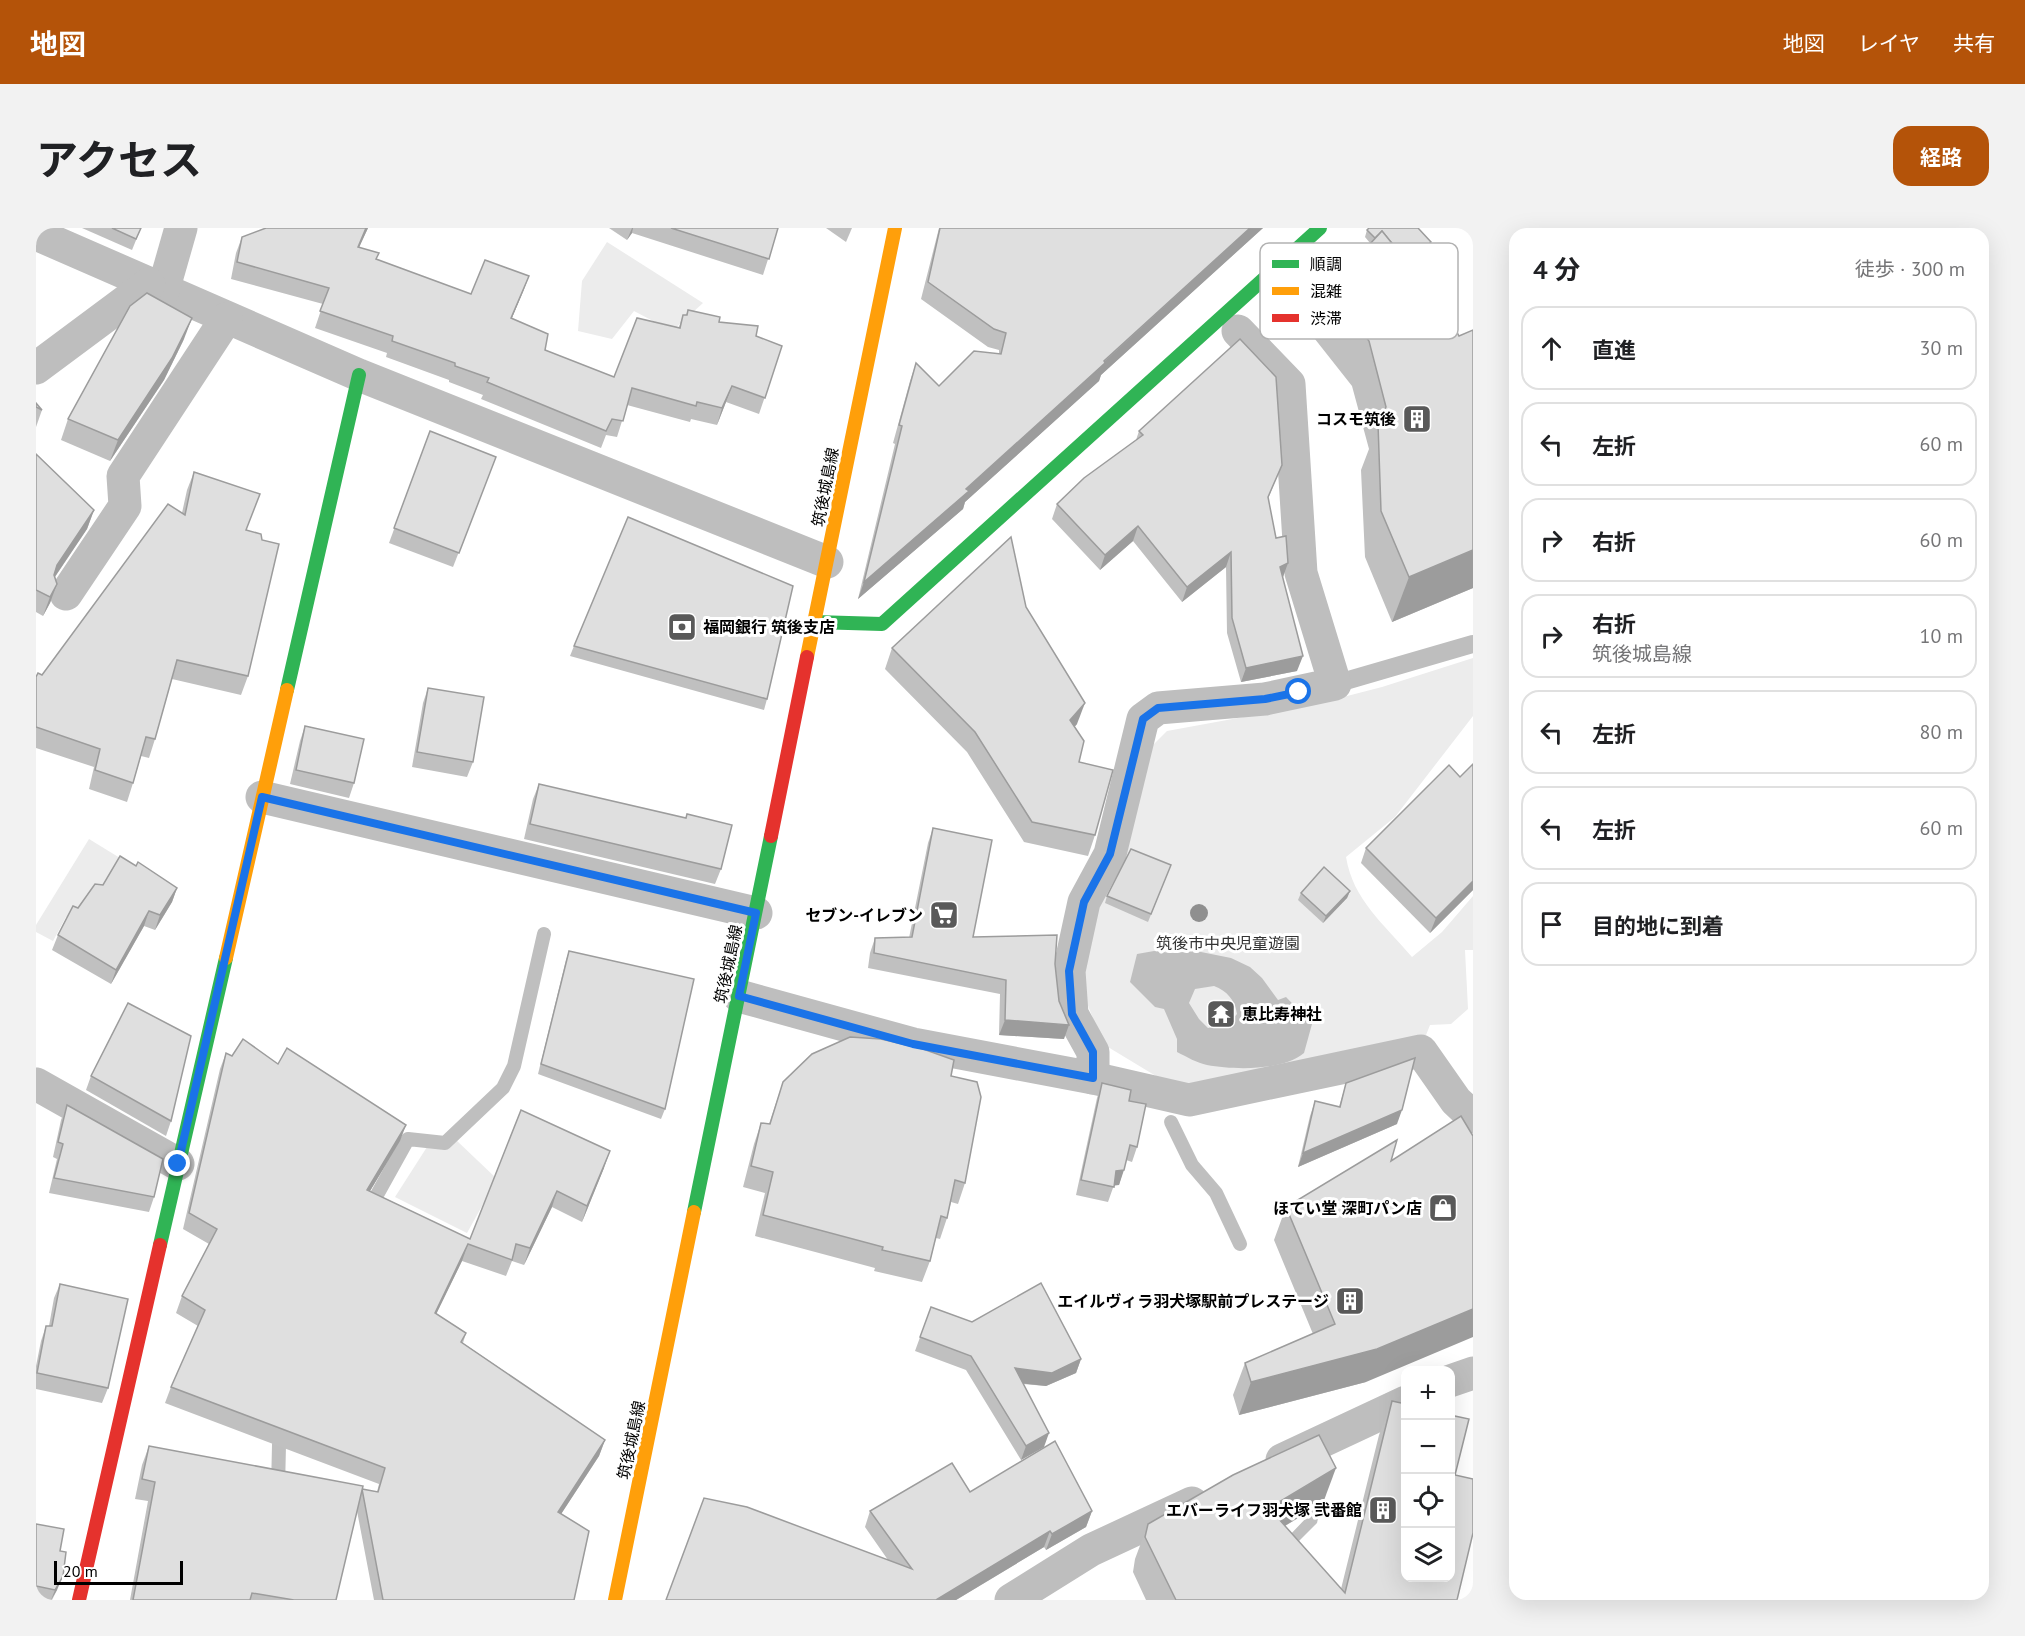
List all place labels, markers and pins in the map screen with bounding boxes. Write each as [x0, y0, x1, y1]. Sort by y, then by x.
building icon: コスモ筑後 [1401, 403, 1433, 435]
place label: コスモ筑後 [1316, 409, 1396, 429]
bank icon: 福岡銀行 筑後支店 [666, 611, 698, 643]
place label: 福岡銀行 筑後支店 [703, 617, 835, 637]
supermarket icon: セブン-イレブン [928, 899, 960, 931]
place label: セブン-イレブン [805, 905, 923, 925]
temple icon: 恵比寿神社 [1205, 998, 1237, 1030]
place label: 恵比寿神社 [1242, 1004, 1322, 1024]
shop icon: ほてい堂 深町パン店 [1427, 1192, 1459, 1224]
place label: ほてい堂 深町パン店 [1273, 1198, 1422, 1218]
building icon: エイルヴィラ羽犬塚駅前プレステージ [1334, 1285, 1366, 1317]
place label: エイルヴィラ羽犬塚駅前プレステージ [1057, 1291, 1329, 1311]
building icon: エバーライフ羽犬塚 弐番館 [1367, 1494, 1399, 1526]
place label: エバーライフ羽犬塚 弐番館 [1166, 1500, 1362, 1520]

